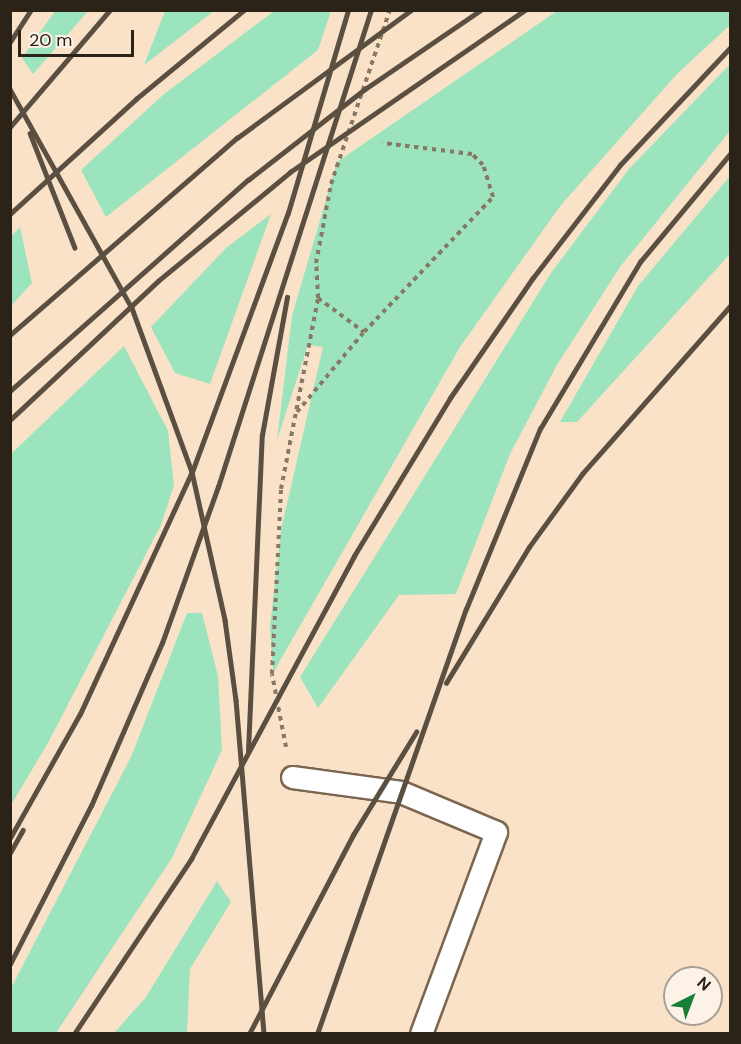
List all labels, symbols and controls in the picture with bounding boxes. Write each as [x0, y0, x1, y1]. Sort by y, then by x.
scale bar [21, 18, 136, 56]
text: 20 m [29, 28, 72, 52]
north arrow [663, 966, 723, 1026]
text: N [693, 972, 715, 995]

